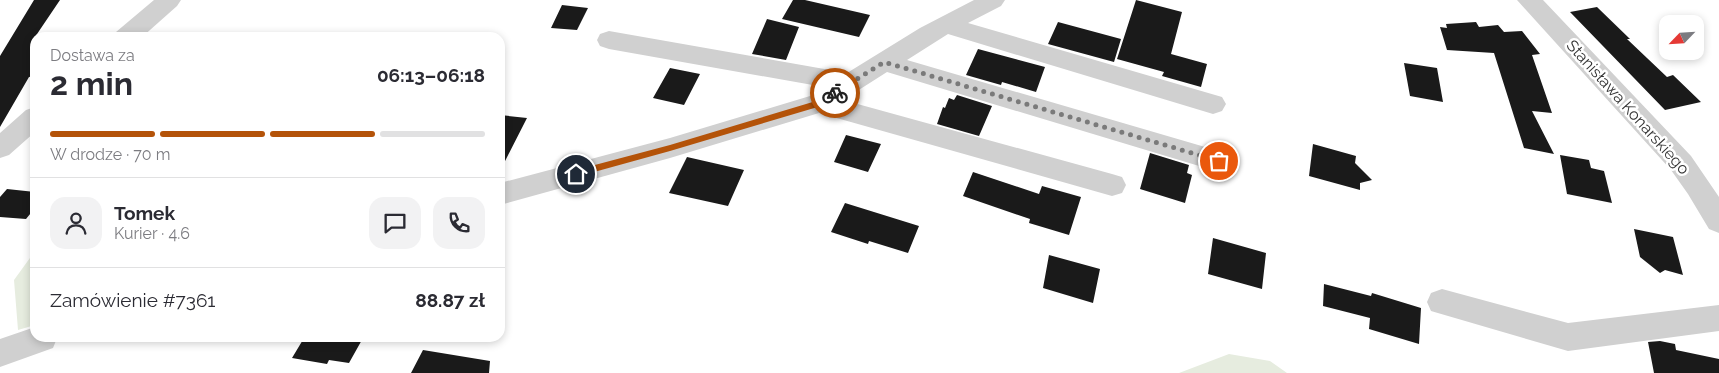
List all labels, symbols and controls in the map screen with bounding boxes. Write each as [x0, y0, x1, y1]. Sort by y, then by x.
north arrow [1659, 15, 1704, 60]
map controls [1659, 15, 1704, 60]
street label: Stanisława Konarskiego [1563, 36, 1693, 178]
text: Dostawa za [50, 46, 135, 65]
text: 06:13–06:18 [377, 64, 485, 86]
text: 2 min [50, 65, 133, 102]
courier [810, 68, 860, 118]
icon: bike [821, 79, 849, 107]
pin [1198, 140, 1240, 182]
text: W drodze · 70 m [50, 145, 170, 164]
icon: bag [1205, 147, 1233, 175]
pin [555, 153, 597, 195]
icon: home [562, 160, 590, 188]
button: person [50, 197, 102, 249]
button: chat [369, 197, 421, 249]
button: phone [433, 197, 485, 249]
text: Tomek [114, 202, 175, 224]
text: Kurier · 4.6 [114, 224, 190, 243]
text: Zamówienie #7361 [50, 289, 216, 311]
text: 88.87 zł [415, 289, 485, 311]

